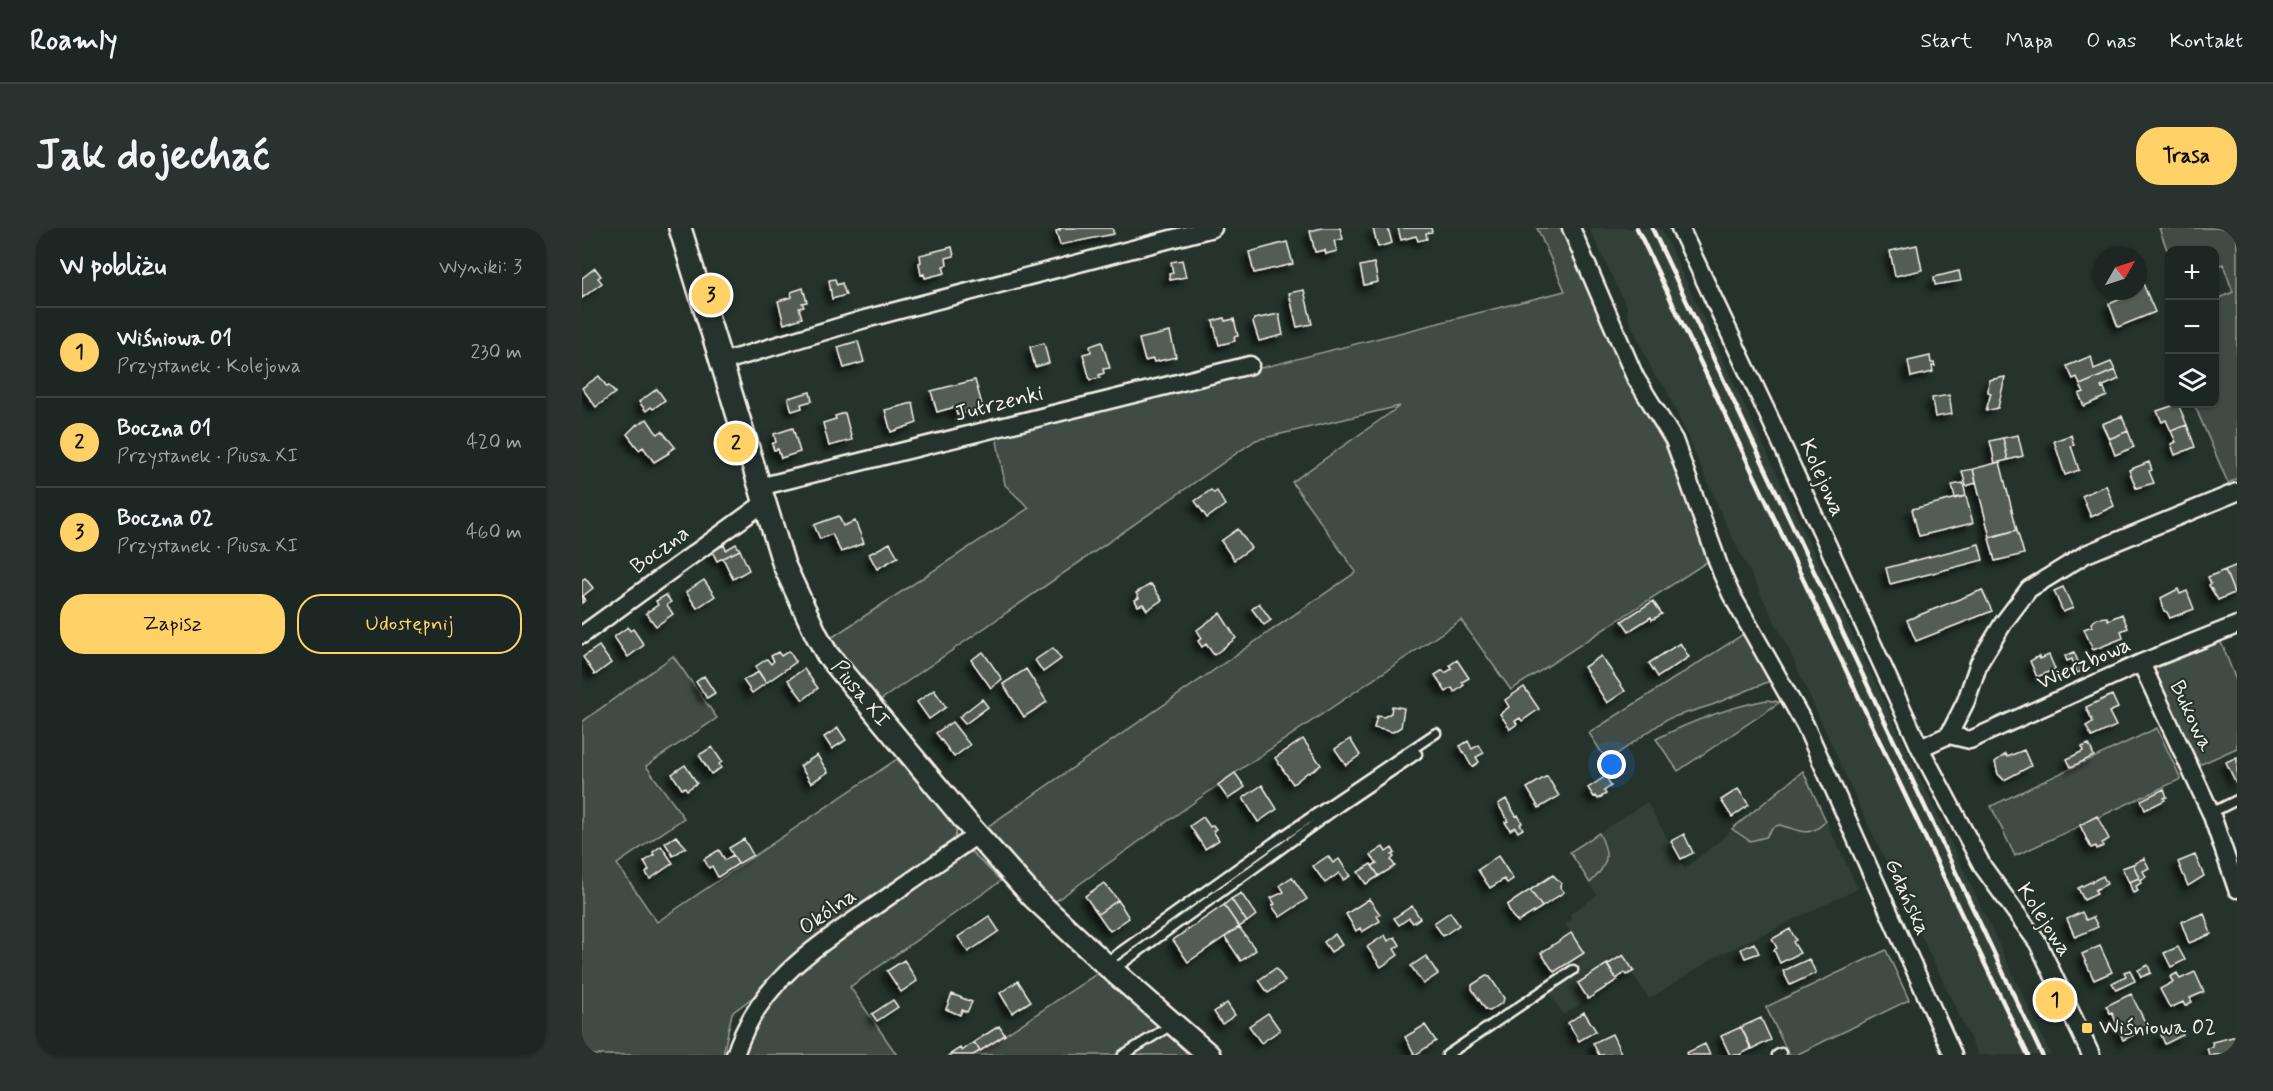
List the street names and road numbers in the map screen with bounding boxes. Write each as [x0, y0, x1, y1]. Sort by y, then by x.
street label: Jutrzenki [952, 379, 1046, 429]
street label: Kolejowa [1793, 435, 1851, 521]
street label: Boczna [625, 519, 695, 581]
street label: Wierzbowa [2033, 631, 2135, 697]
street label: Piusa XI [824, 654, 896, 734]
street label: Bukowa [2162, 676, 2220, 757]
street label: Gdańska [1878, 854, 1936, 940]
street label: Kolejowa [2010, 878, 2078, 962]
street label: Okólna [794, 882, 862, 942]

